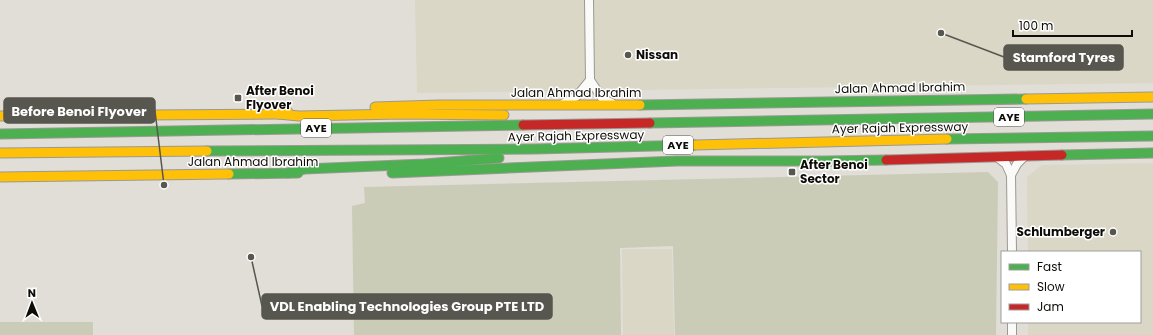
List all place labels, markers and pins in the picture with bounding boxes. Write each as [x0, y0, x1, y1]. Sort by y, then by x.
callout: Stamford Tyres [1004, 45, 1123, 70]
place label: Nissan [636, 46, 678, 63]
marker: Nissan [623, 50, 633, 60]
place label: After Benoi Flyover [246, 82, 314, 113]
marker: After Benoi Flyover [233, 93, 243, 103]
callout: Before Benoi Flyover [4, 98, 155, 123]
place label: After Benoi Sector [800, 156, 868, 187]
marker: After Benoi Sector [787, 167, 797, 177]
place label: Schlumberger [1017, 223, 1105, 240]
marker: Schlumberger [1108, 227, 1118, 237]
callout: VDL Enabling Technologies Group PTE LTD [262, 294, 552, 319]

